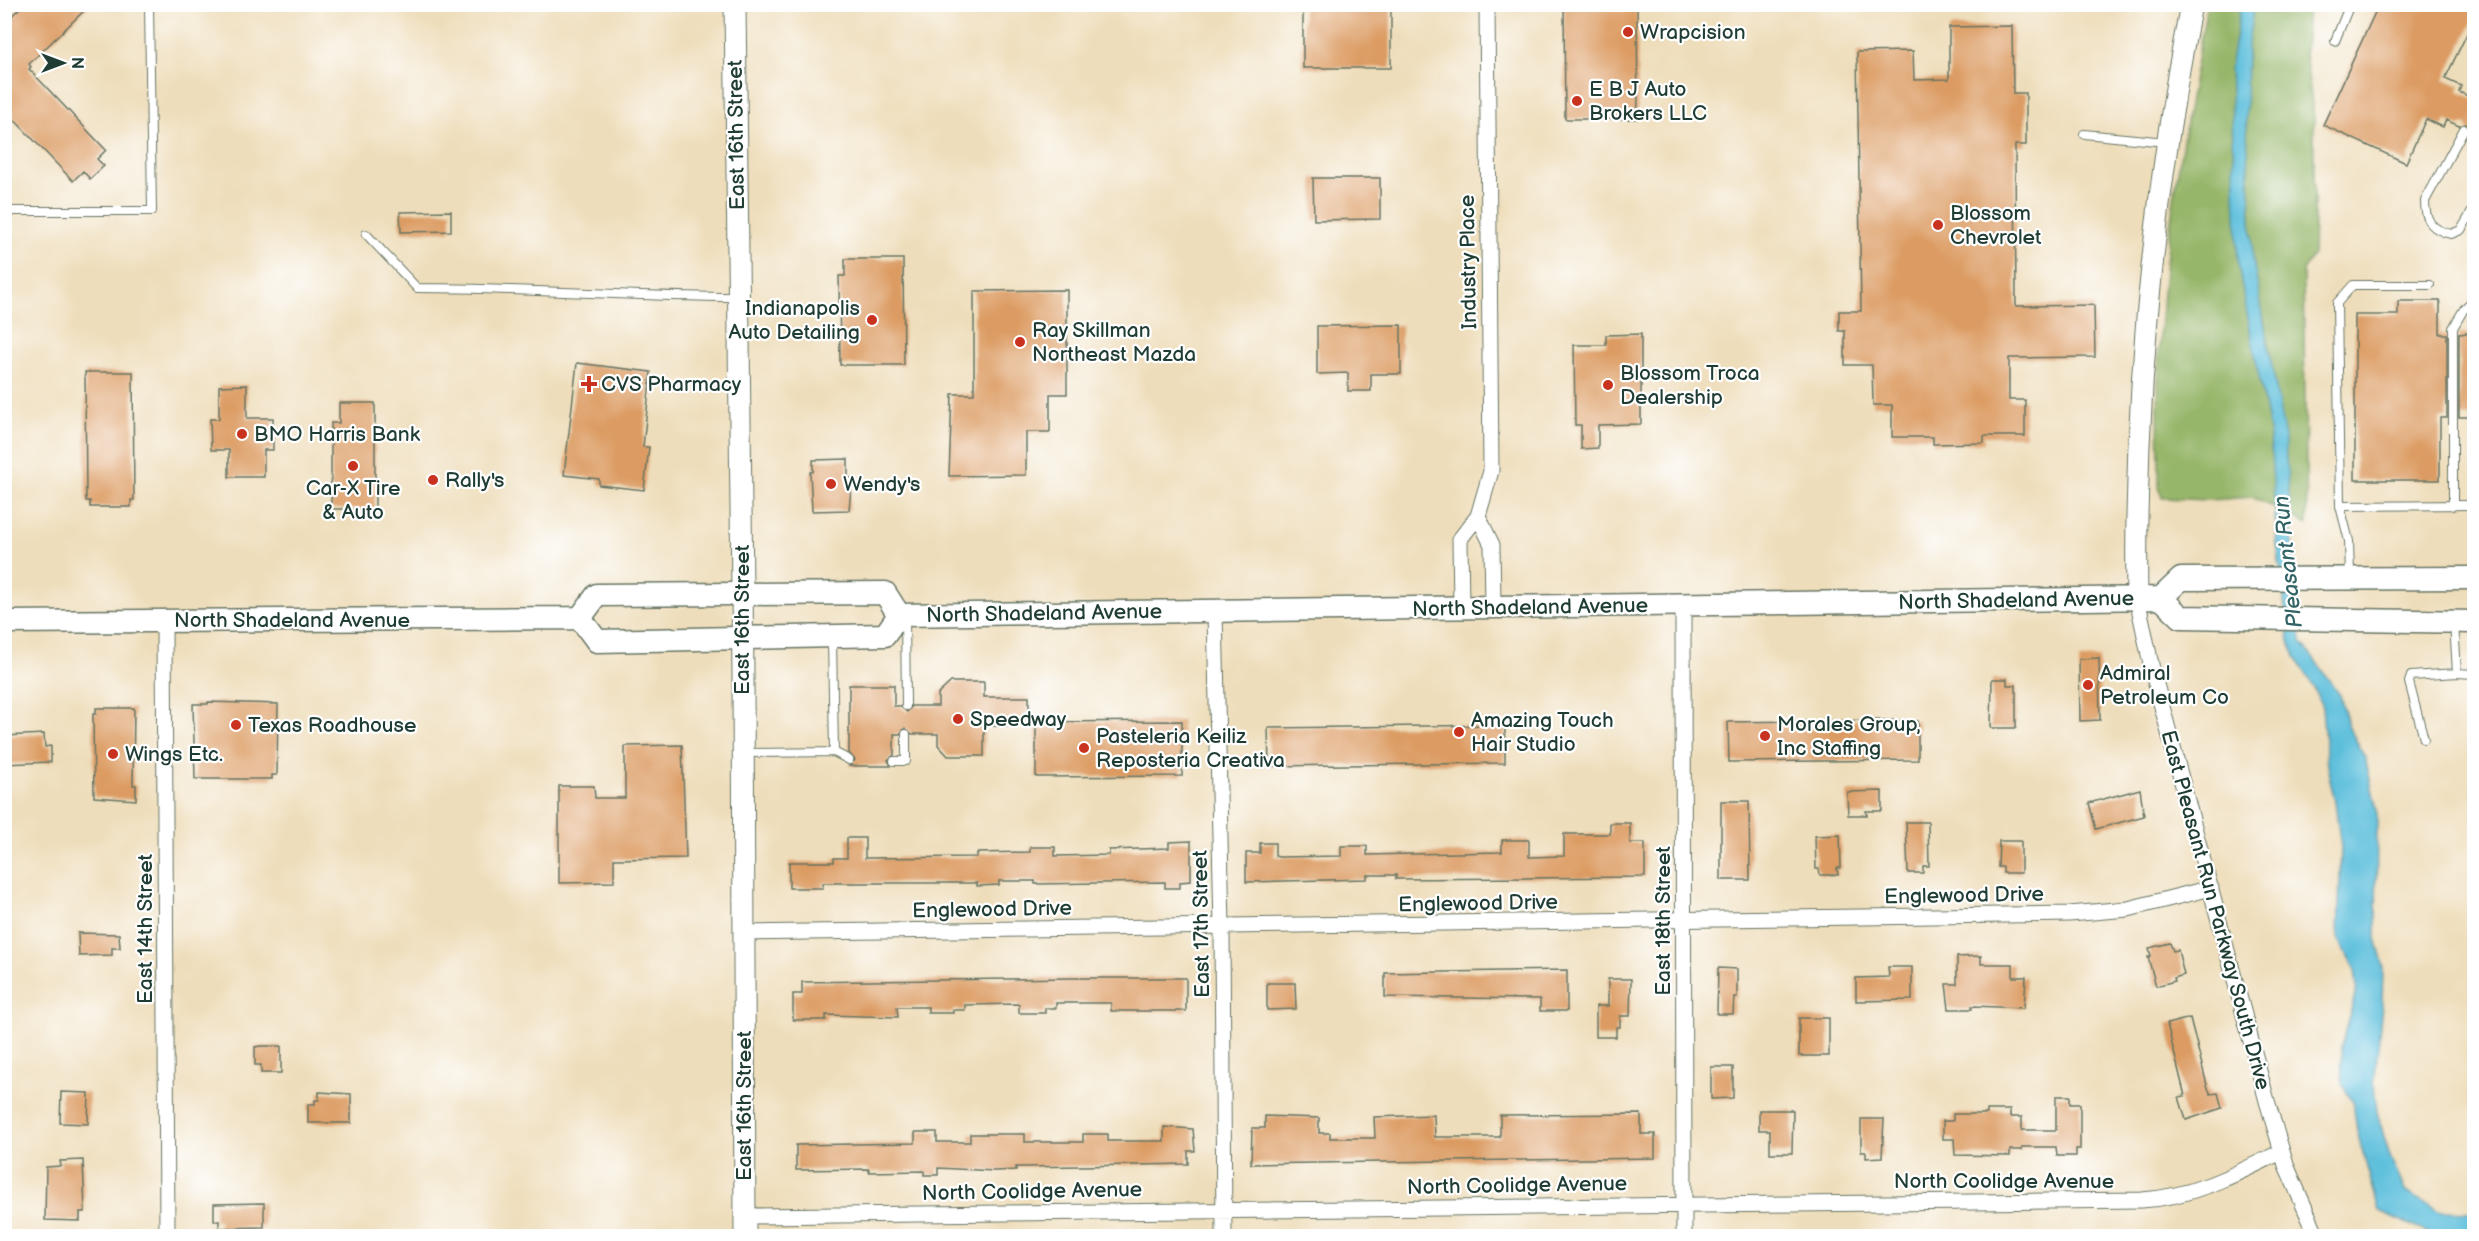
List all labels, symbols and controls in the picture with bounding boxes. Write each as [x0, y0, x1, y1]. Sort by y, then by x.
place label: Wrapcision [1640, 20, 1746, 45]
marker: Wrapcision [1621, 25, 1635, 39]
north arrow [33, 33, 93, 93]
text: N [67, 57, 86, 69]
street label: East 16th Street [723, 59, 750, 210]
place label: E B J Auto Brokers LLC [1589, 77, 1707, 126]
marker: E B J Auto Brokers LLC [1570, 94, 1584, 108]
street label: Industry Place [1455, 194, 1482, 330]
place label: Blossom Chevrolet [1950, 201, 2042, 250]
marker: Blossom Chevrolet [1931, 218, 1945, 232]
place label: Indianapolis Auto Detailing [729, 296, 860, 345]
marker: Indianapolis Auto Detailing [865, 313, 879, 327]
place label: Ray Skillman Northeast Mazda [1032, 318, 1196, 367]
marker: Ray Skillman Northeast Mazda [1013, 335, 1027, 349]
place label: Blossom Troca Dealership [1620, 361, 1760, 410]
place label: CVS Pharmacy [601, 372, 742, 397]
marker: CVS Pharmacy [582, 377, 596, 391]
marker: Blossom Troca Dealership [1601, 378, 1615, 392]
place label: BMO Harris Bank [254, 422, 421, 447]
marker: BMO Harris Bank [235, 427, 249, 441]
marker: Car-X Tire & Auto [346, 459, 360, 473]
place label: Rally's [445, 468, 504, 493]
place label: Wendy's [843, 472, 920, 497]
marker: Rally's [426, 473, 440, 487]
place label: Car-X Tire & Auto [306, 476, 400, 525]
marker: Wendy's [824, 477, 838, 491]
water label: Pleasant Run [2268, 494, 2309, 629]
street label: East 16th Street [730, 544, 755, 695]
street label: North Shadeland Avenue [1898, 586, 2134, 615]
street label: North Shadeland Avenue [1412, 593, 1648, 622]
street label: North Shadeland Avenue [926, 599, 1162, 628]
street label: North Shadeland Avenue [174, 608, 410, 633]
place label: Admiral Petroleum Co [2100, 661, 2229, 710]
marker: Admiral Petroleum Co [2081, 678, 2095, 692]
place label: Speedway [970, 707, 1067, 732]
place label: Amazing Touch Hair Studio [1471, 708, 1614, 757]
marker: Speedway [951, 712, 965, 726]
place label: Morales Group, Inc Staffing [1777, 712, 1921, 761]
place label: Texas Roadhouse [248, 713, 416, 738]
marker: Texas Roadhouse [229, 718, 243, 732]
place label: Pasteleria Keiliz Reposteria Creativa [1096, 724, 1285, 773]
marker: Amazing Touch Hair Studio [1452, 725, 1466, 739]
street label: East Pleasant Run Parkway South Drive [2155, 728, 2276, 1093]
marker: Morales Group, Inc Staffing [1758, 729, 1772, 743]
marker: Pasteleria Keiliz Reposteria Creativa [1077, 741, 1091, 755]
place label: Wings Etc. [125, 742, 223, 767]
marker: Wings Etc. [106, 747, 120, 761]
street label: East 18th Street [1651, 846, 1676, 996]
street label: East 17th Street [1188, 849, 1215, 998]
street label: East 14th Street [133, 853, 158, 1004]
street label: Englewood Drive [1884, 882, 2044, 909]
street label: Englewood Drive [1398, 890, 1558, 917]
street label: Englewood Drive [912, 896, 1072, 923]
street label: East 16th Street [732, 1030, 757, 1181]
street label: North Coolidge Avenue [1894, 1169, 2114, 1194]
street label: North Coolidge Avenue [1407, 1171, 1627, 1200]
street label: North Coolidge Avenue [922, 1177, 1142, 1206]

